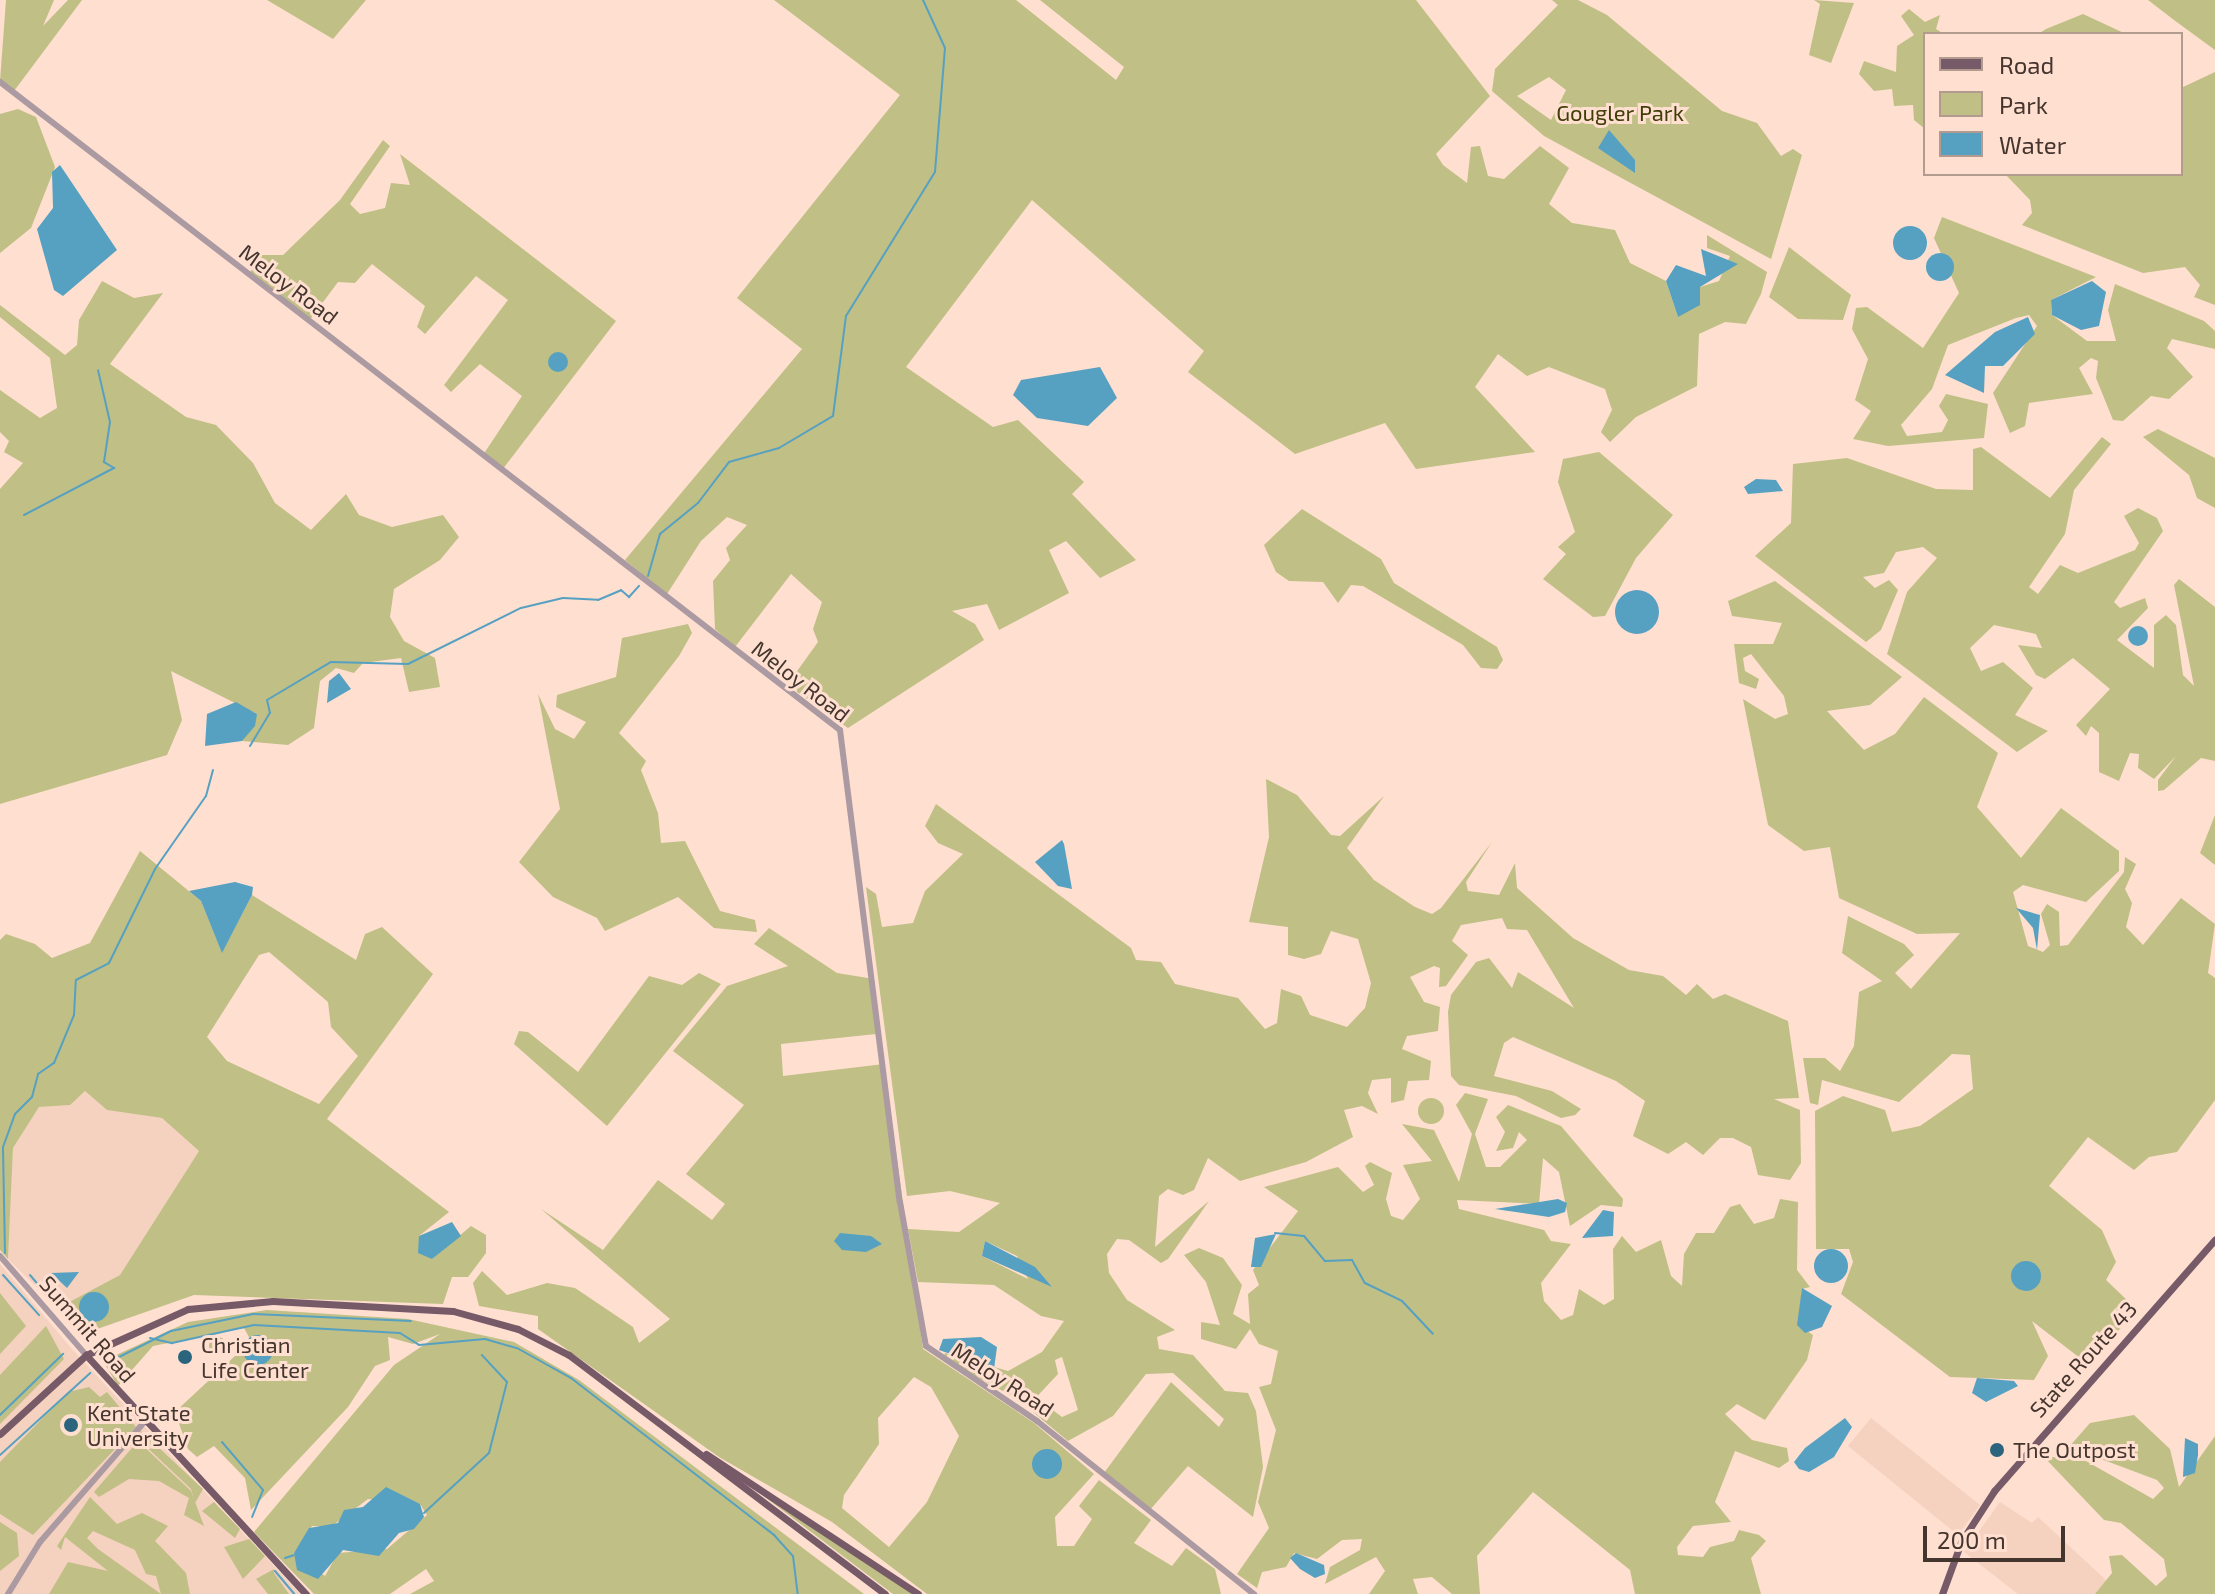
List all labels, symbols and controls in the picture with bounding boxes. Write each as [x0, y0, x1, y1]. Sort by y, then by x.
legend [1923, 32, 2183, 176]
text: Road [1999, 50, 2054, 79]
text: Park [1999, 90, 2048, 119]
park label: Gougler Park [1556, 100, 1684, 126]
text: Water [1999, 130, 2066, 159]
street label: Meloy Road [234, 238, 344, 330]
street label: Meloy Road [747, 635, 855, 727]
street label: Summit Road [34, 1270, 142, 1388]
street label: State Route 43 [2024, 1295, 2142, 1423]
place label: Christian Life Center [201, 1331, 309, 1382]
street label: Meloy Road [947, 1336, 1059, 1422]
marker: Christian Life Center [176, 1348, 194, 1366]
place label: Kent State University [87, 1399, 190, 1450]
marker: Kent State University [62, 1416, 80, 1434]
place label: The Outpost [2013, 1437, 2136, 1463]
marker: The Outpost [1988, 1441, 2006, 1459]
scale bar [1927, 1510, 2069, 1560]
text: 200 m [1937, 1525, 2006, 1554]

